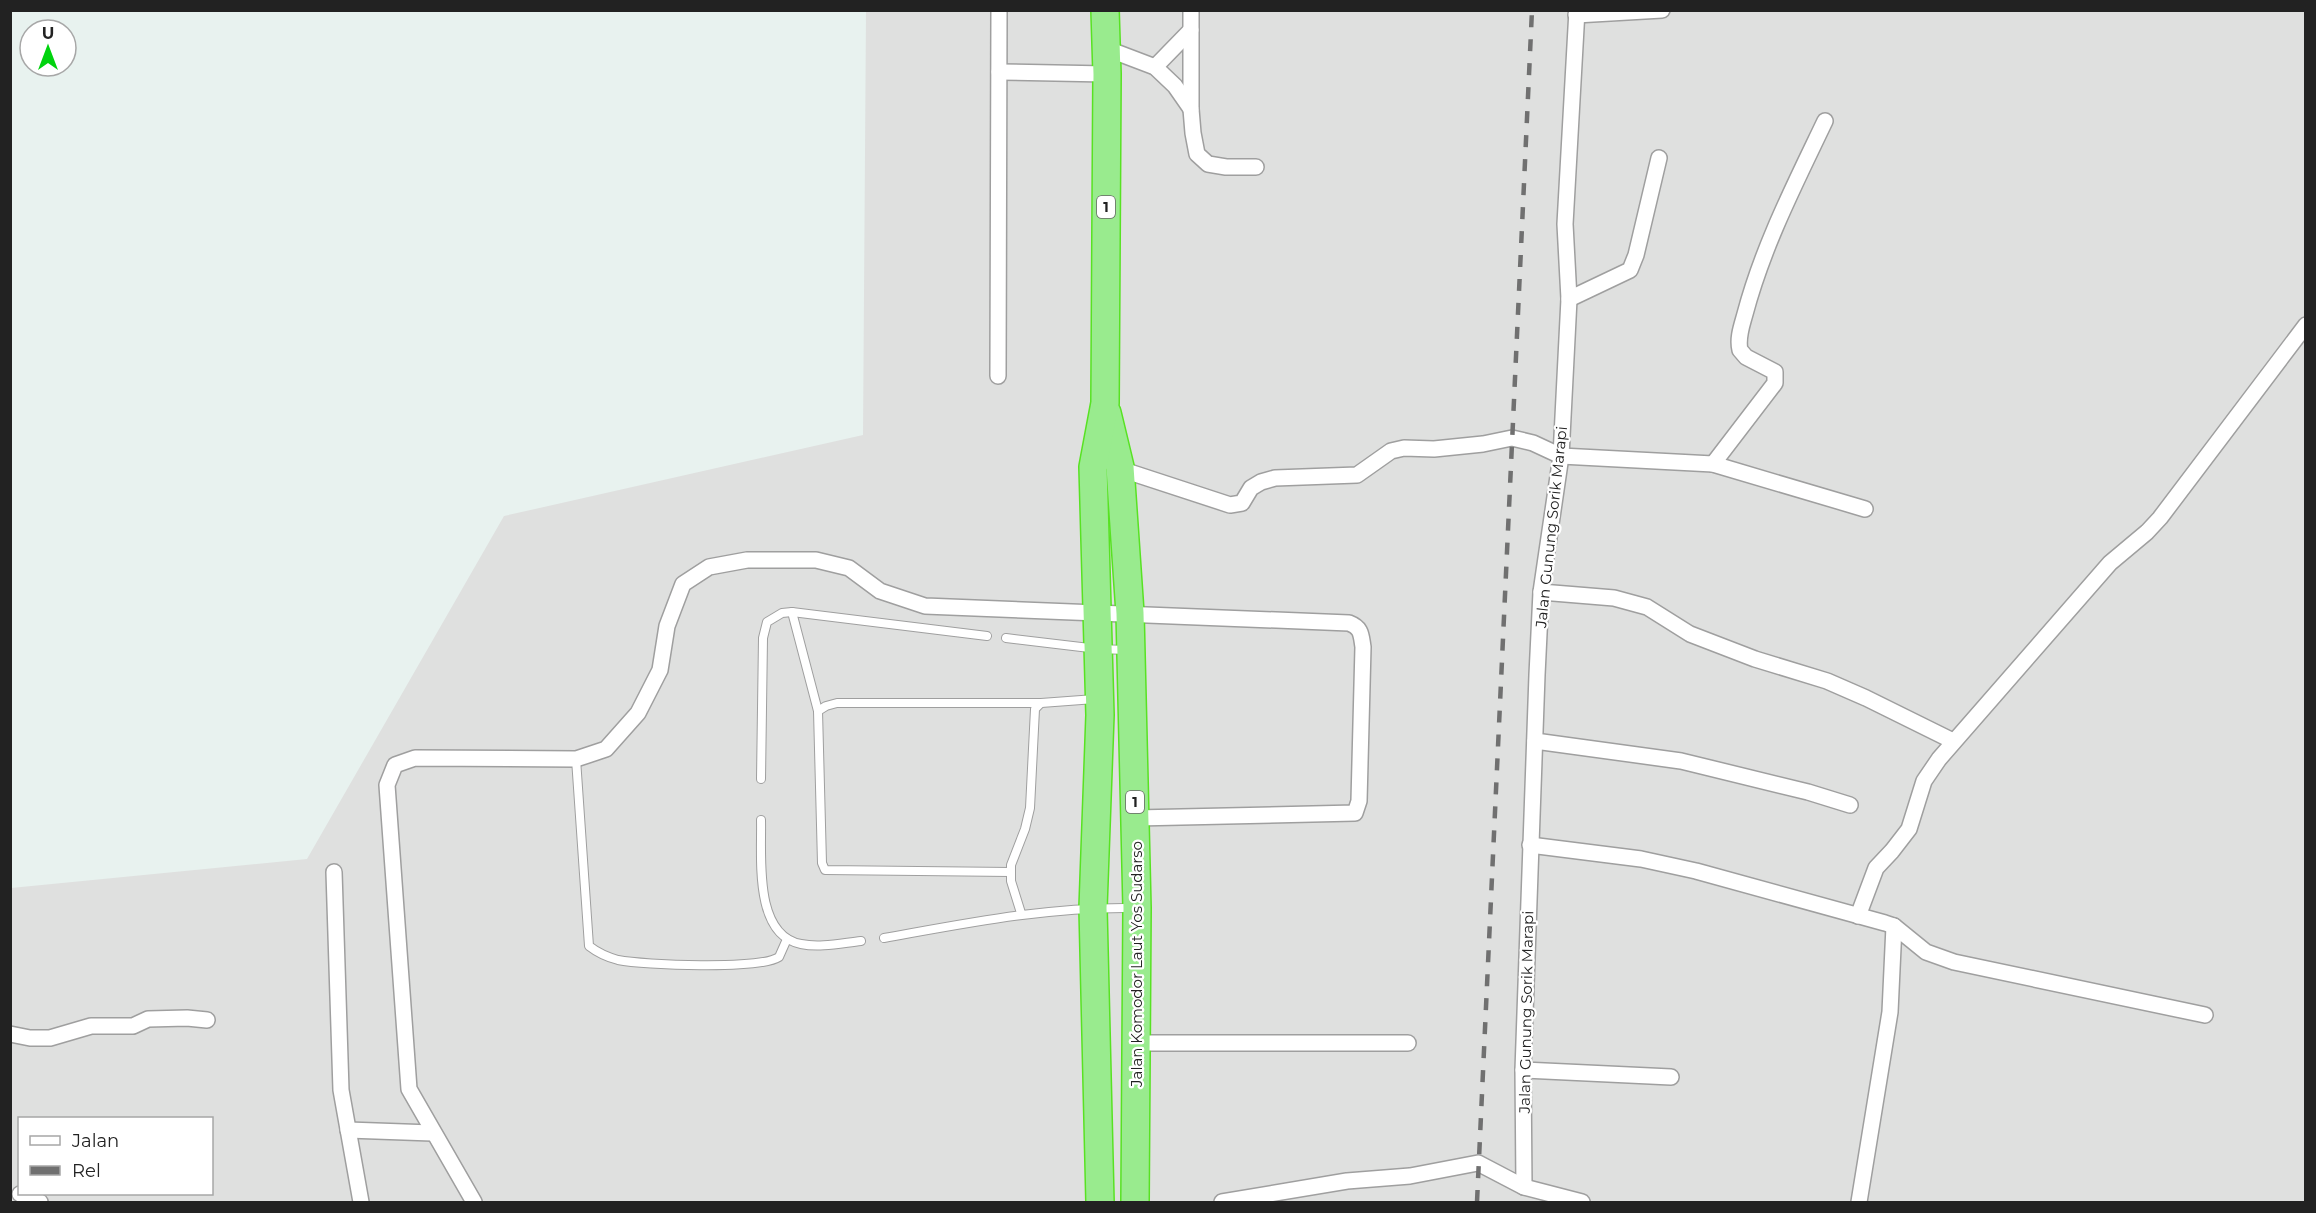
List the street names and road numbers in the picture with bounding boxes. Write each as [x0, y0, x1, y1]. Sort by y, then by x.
road number: 1 [1097, 196, 1115, 218]
street label: Jalan Gunung Sorik Marapi [1531, 425, 1571, 630]
road number: 1 [1126, 791, 1144, 813]
street label: Jalan Komodor Laut Yos Sudarso [1127, 841, 1146, 1088]
street label: Jalan Gunung Sorik Marapi [1515, 911, 1537, 1114]

